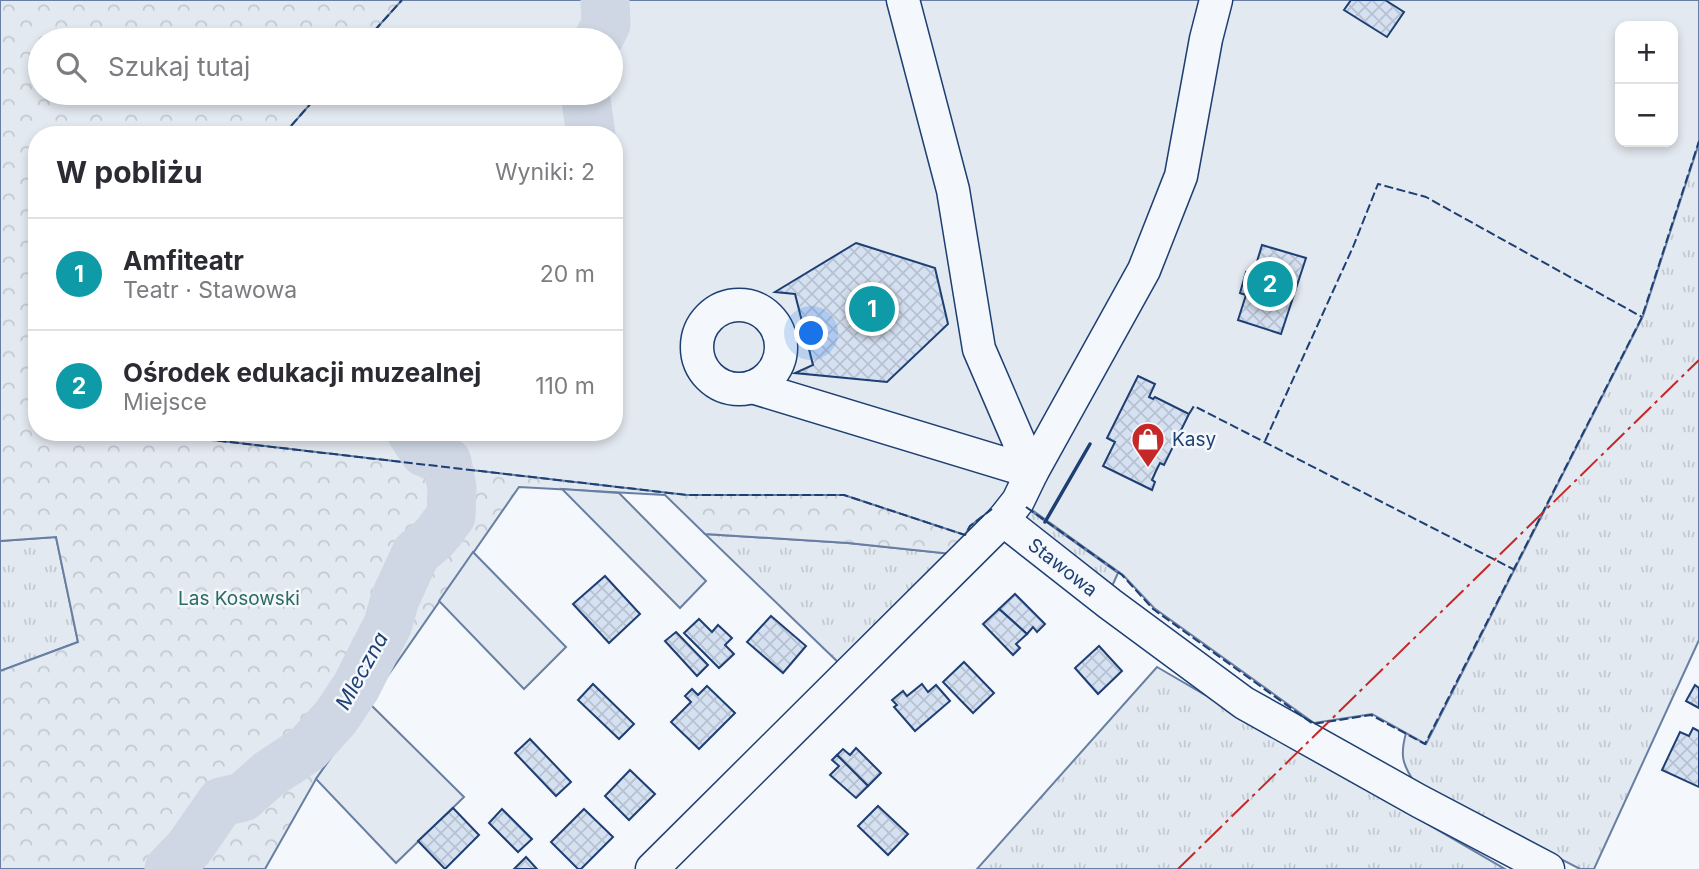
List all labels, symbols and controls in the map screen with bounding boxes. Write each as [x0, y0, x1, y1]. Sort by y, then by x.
map controls [1615, 21, 1678, 147]
button: + [1615, 21, 1678, 84]
search box [28, 28, 623, 105]
icon: search [52, 48, 90, 86]
text: Szukaj tutaj [108, 51, 250, 82]
button: − [1615, 84, 1678, 147]
text: W pobliżu [56, 154, 203, 190]
text: Wyniki: 2 [495, 158, 595, 186]
text: Amfiteatr [123, 245, 244, 276]
pin: 2 [1247, 258, 1293, 310]
text: 1 [74, 260, 84, 288]
text: 20 m [540, 260, 595, 288]
text: Teatr · Stawowa [123, 276, 297, 304]
pin: 1 [849, 283, 895, 335]
your location [794, 316, 828, 350]
text: Ośrodek edukacji muzealnej [123, 357, 481, 388]
text: 2 [72, 372, 86, 400]
text: 110 m [535, 372, 595, 400]
text: Miejsce [123, 388, 207, 416]
shop icon: Kasy [1129, 420, 1167, 469]
place label: Kasy [1172, 428, 1216, 451]
street label: Stawowa [1023, 533, 1102, 602]
park label: Las Kosowski [178, 587, 300, 610]
water label: Mleczna [330, 628, 393, 714]

